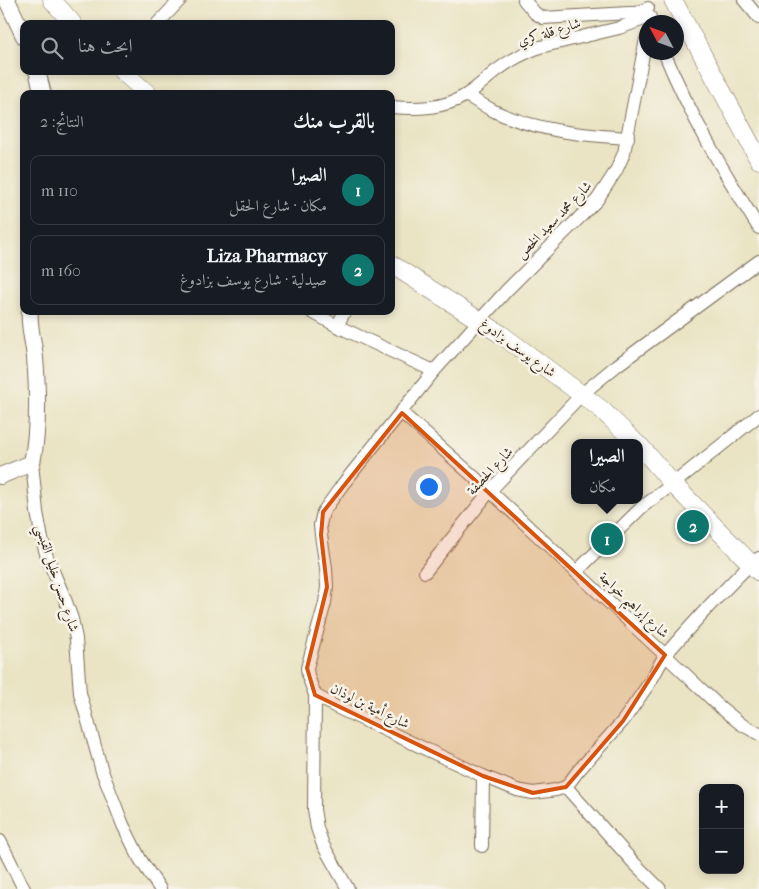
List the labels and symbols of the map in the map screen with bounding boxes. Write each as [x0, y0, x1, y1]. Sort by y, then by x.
street label: شارع قلة كري [515, 14, 584, 53]
north arrow [639, 15, 684, 60]
street label: شارع محمد سعيد الخص [513, 178, 598, 265]
street label: شارع يوسف بزادوغ [475, 315, 559, 383]
street label: شارع الحصفة [463, 443, 519, 501]
your location [416, 474, 442, 500]
pin: 2 [677, 507, 709, 545]
pin: 1 [591, 520, 623, 558]
street label: شارع حسن خليل القيسي [27, 522, 82, 636]
street label: شارع إبراهيم خواجة [592, 568, 672, 645]
street label: شارع أمية بن لوذان [326, 678, 413, 735]

